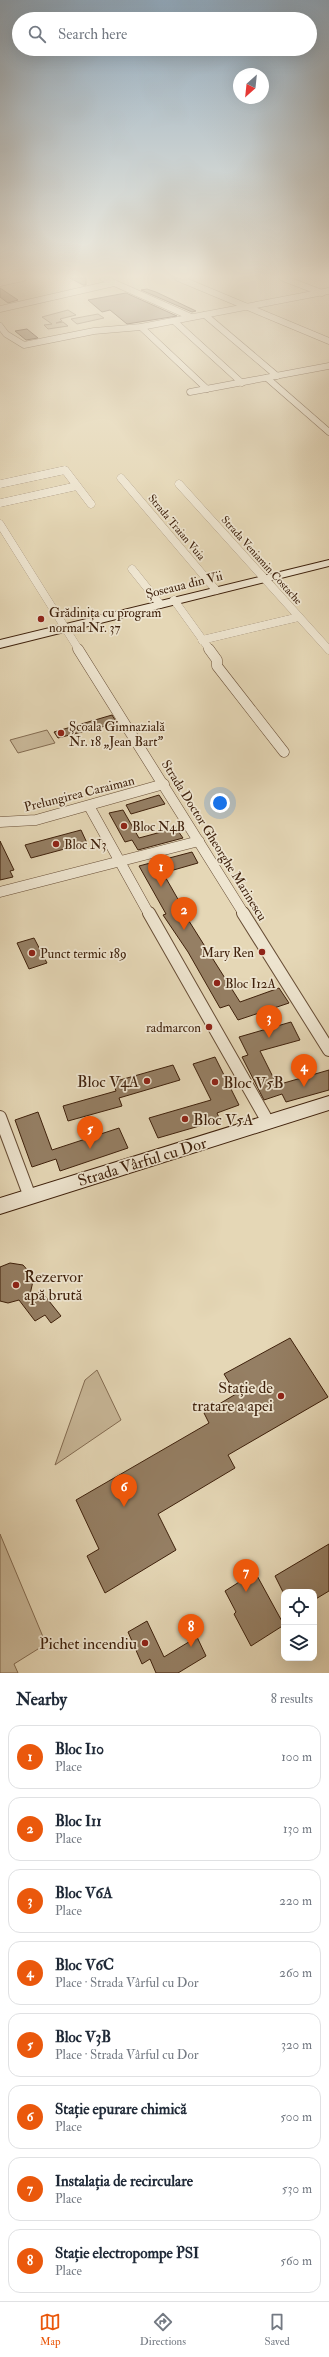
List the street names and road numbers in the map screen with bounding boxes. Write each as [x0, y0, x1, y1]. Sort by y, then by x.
street label: Strada Traian Vuia [145, 492, 208, 563]
street label: Strada Veniamin Costache [218, 513, 305, 608]
street label: Șoseaua din Vii [144, 568, 225, 602]
street label: Strada Doctor Gheorghe Marinescu [158, 757, 270, 924]
street label: Prelungirea Caraiman [22, 772, 136, 815]
street label: Strada Vârful cu Dor [75, 1133, 209, 1191]

